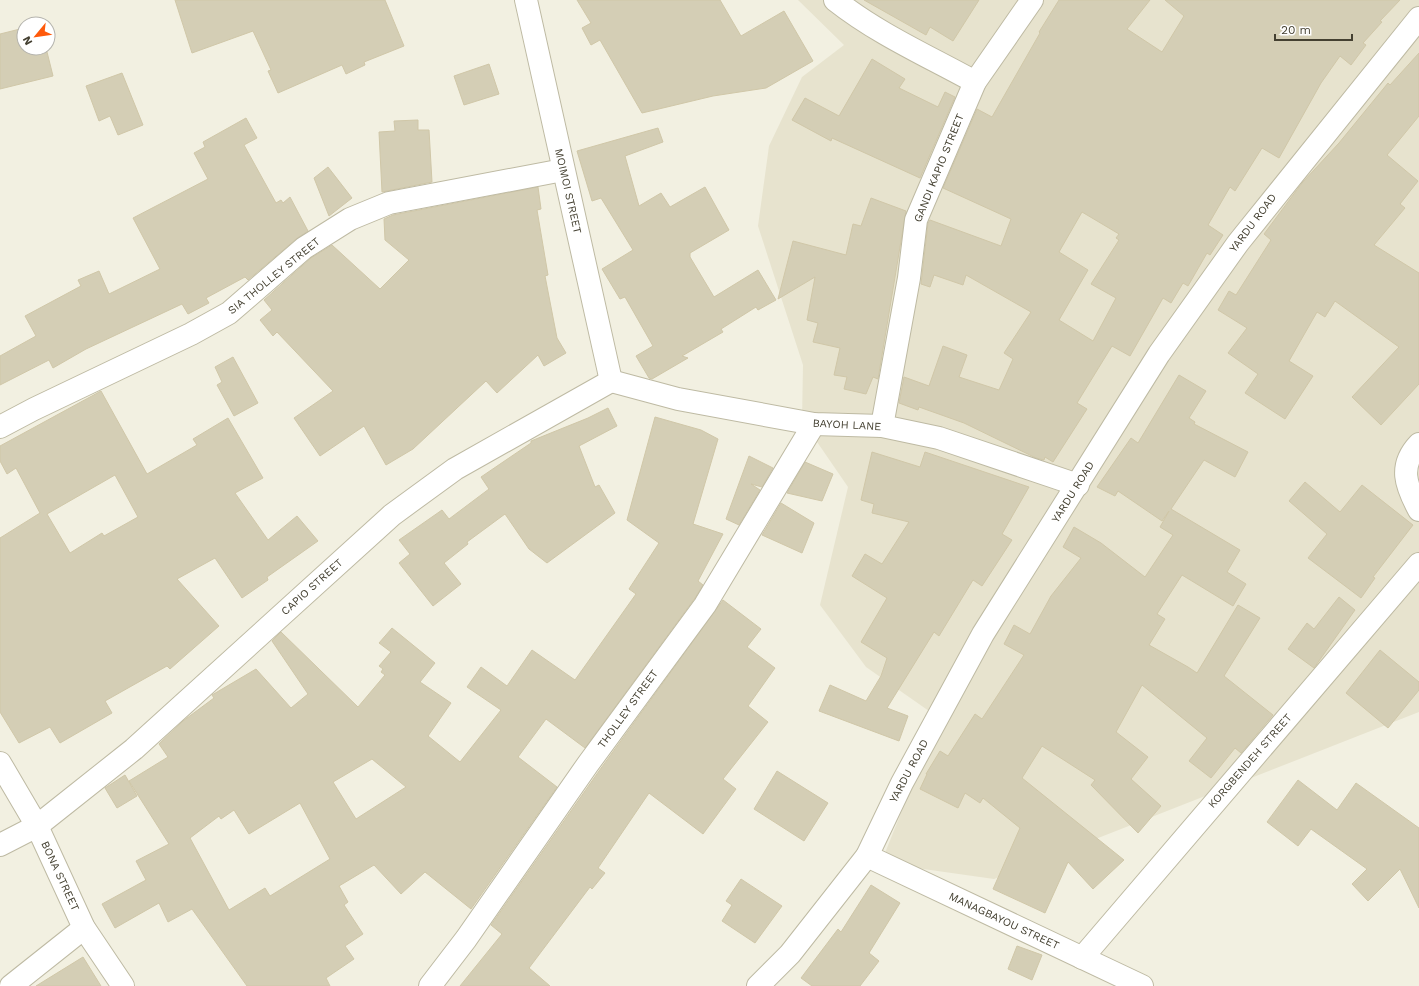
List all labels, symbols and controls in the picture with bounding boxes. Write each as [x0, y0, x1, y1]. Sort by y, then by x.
north arrow [16, 16, 56, 56]
scale bar [1275, 16, 1352, 42]
text: 20 m [1281, 23, 1311, 37]
text: N [20, 34, 35, 47]
street label: GANDI KAPIO STREET [911, 111, 967, 224]
street label: MOIMOI STREET [552, 147, 584, 235]
street label: YARDU ROAD [1227, 191, 1279, 255]
street label: SIA THOLLEY STREET [225, 235, 323, 317]
street label: BAYOH LANE [812, 417, 882, 433]
street label: YARDU ROAD [1049, 459, 1097, 525]
street label: CAPIO STREET [279, 556, 346, 618]
street label: THOLLEY STREET [595, 667, 661, 751]
street label: KORGBENDEH STREET [1205, 711, 1295, 811]
street label: YARDU ROAD [887, 737, 931, 805]
street label: BONA STREET [38, 839, 82, 913]
street label: MANAGBAYOU STREET [947, 890, 1062, 953]

